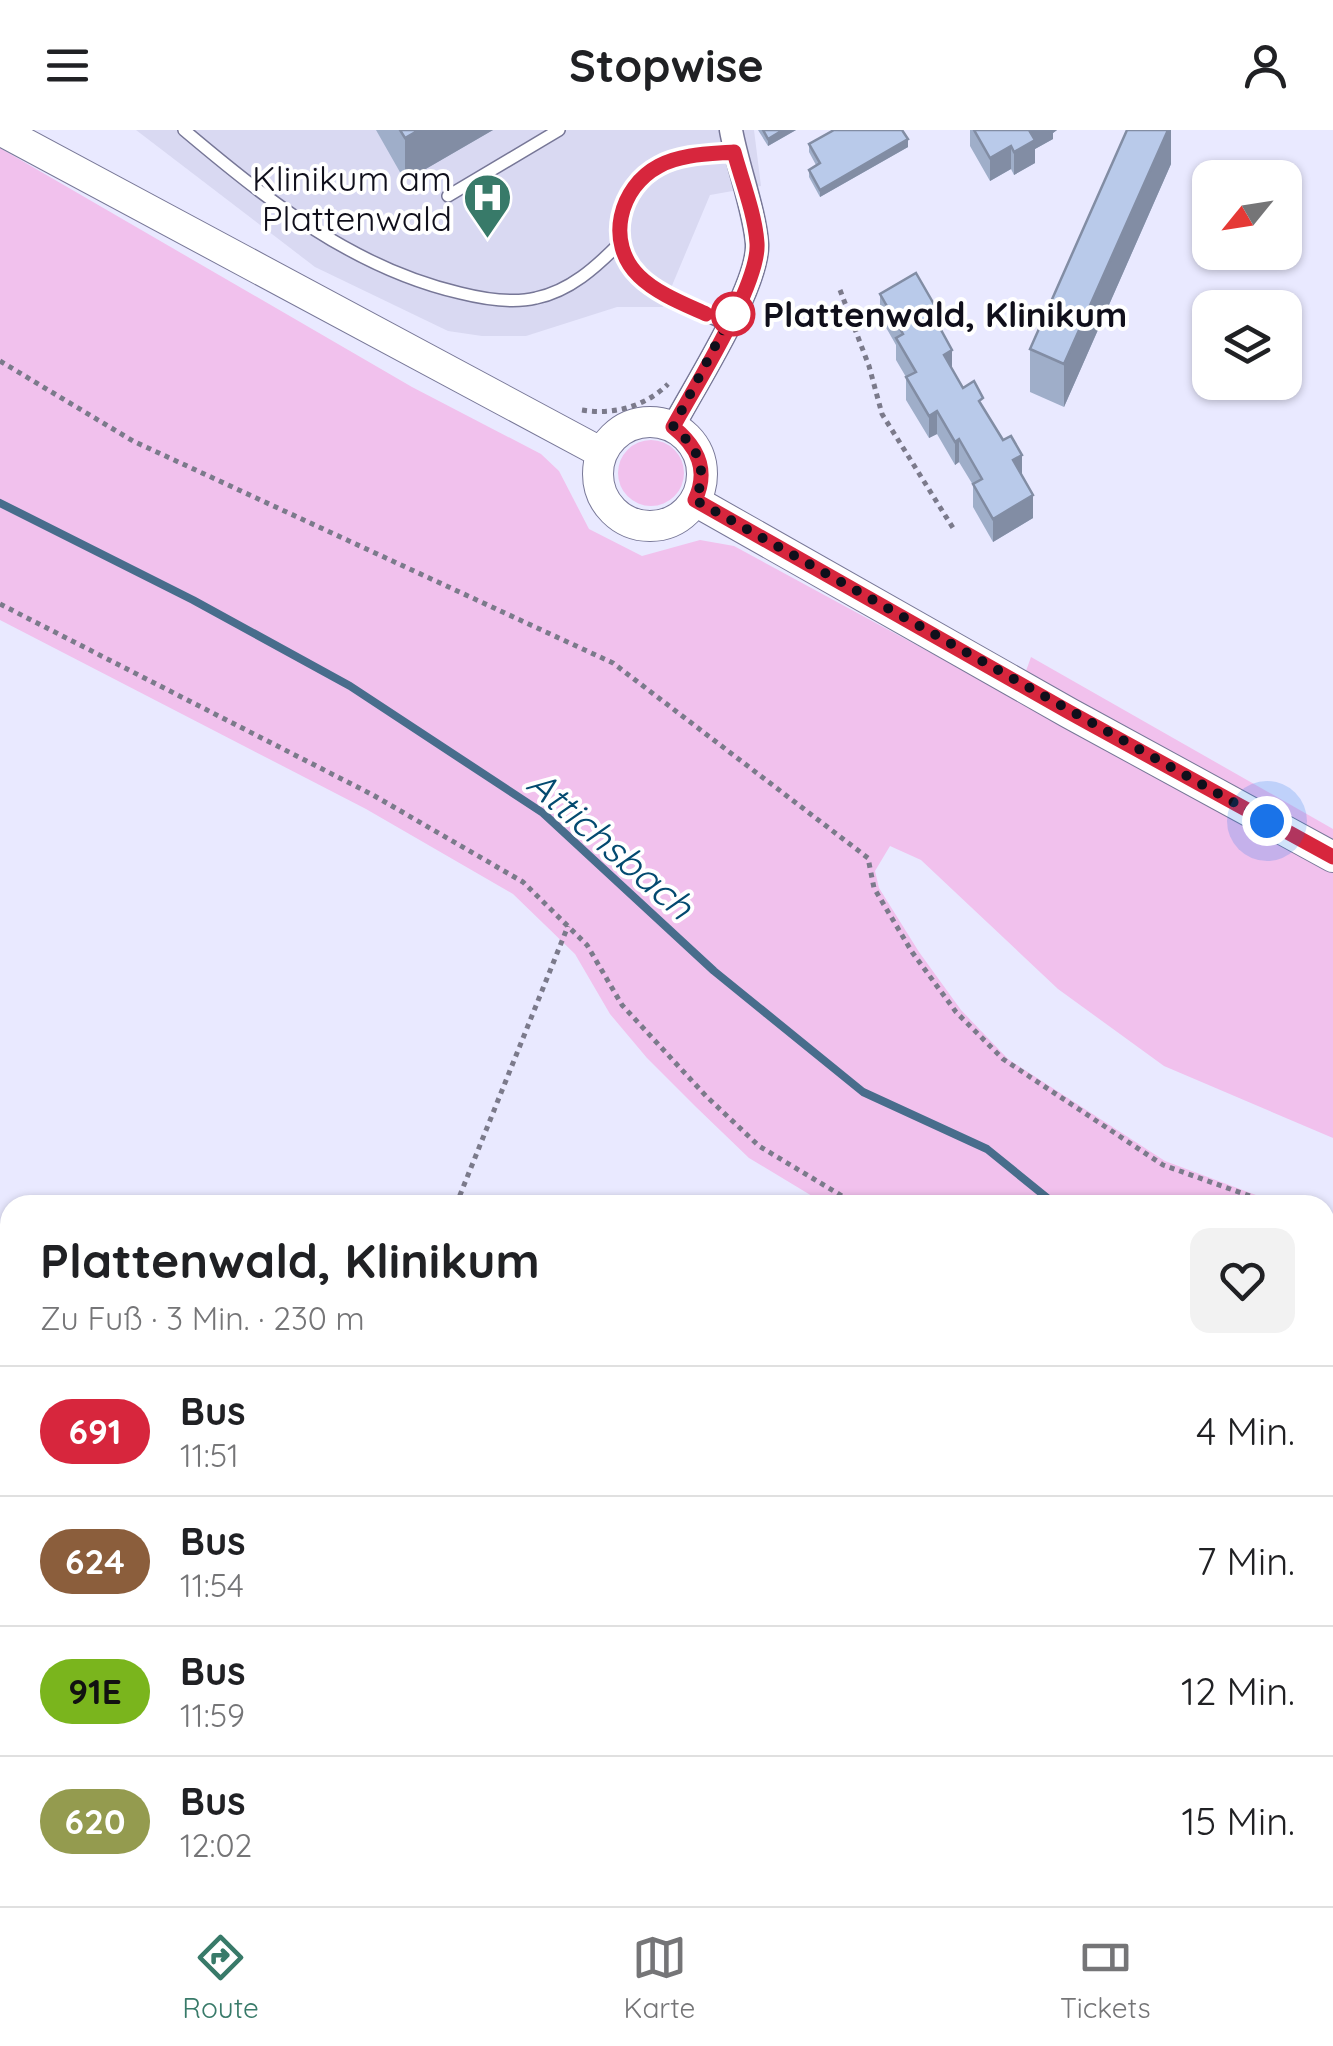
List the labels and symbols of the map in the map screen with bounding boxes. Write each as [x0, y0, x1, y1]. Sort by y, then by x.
place label: Klinikum am Plattenwald [252, 156, 452, 240]
north arrow [1192, 160, 1302, 270]
hospital icon: Klinikum am Plattenwald [461, 172, 513, 240]
place label: Plattenwald, Klinikum [763, 292, 1127, 336]
marker: Plattenwald, Klinikum [712, 293, 754, 335]
water label: Attichsbach [518, 759, 705, 930]
your location [1242, 796, 1292, 846]

